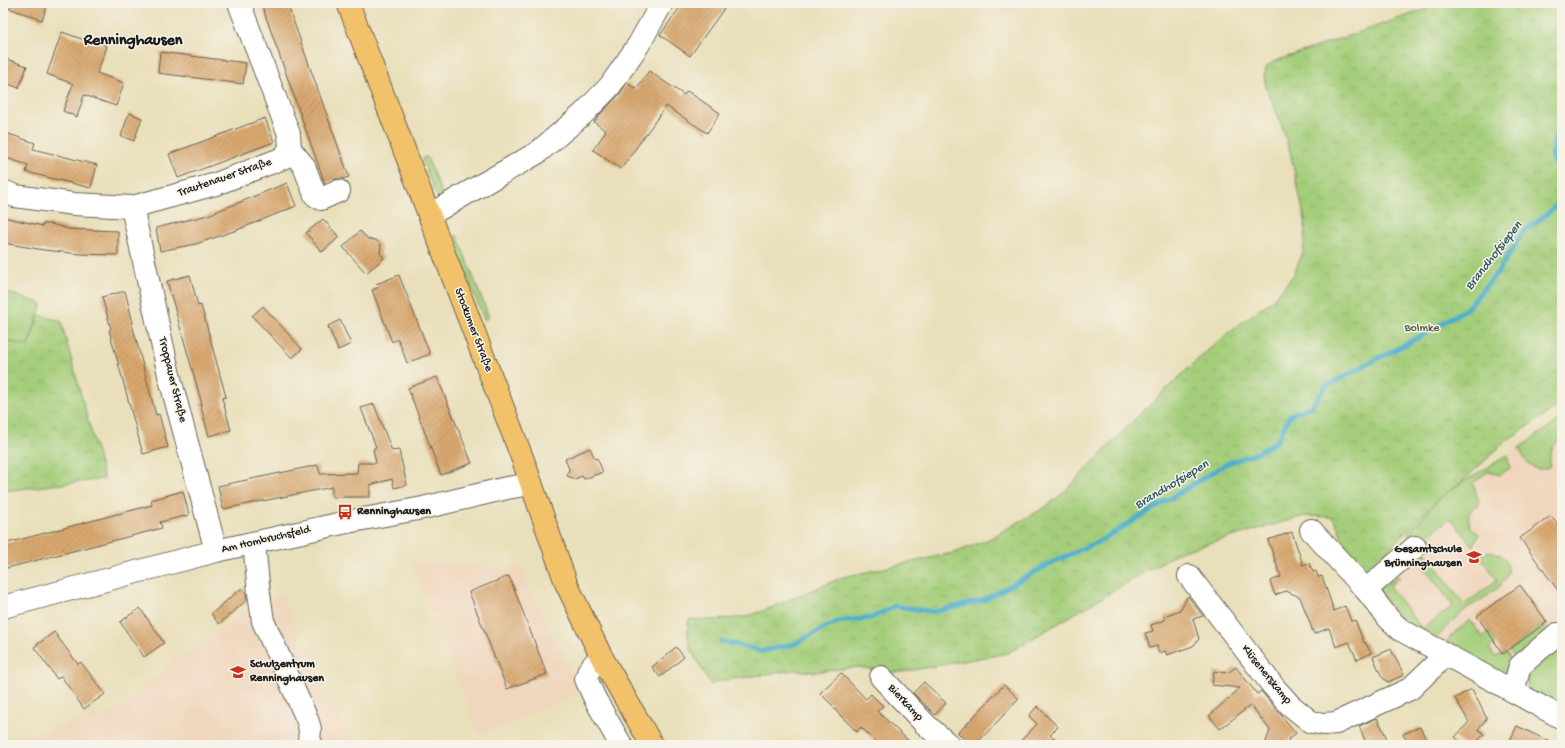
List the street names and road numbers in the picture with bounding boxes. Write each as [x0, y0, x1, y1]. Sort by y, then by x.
street label: Trautenauer Straße [175, 155, 275, 201]
street label: Stockumer Straße [451, 286, 496, 375]
street label: Troppauer Straße [154, 335, 190, 425]
street label: Am Hombruchsfeld [220, 523, 313, 557]
street label: Klüsenerskamp [1238, 642, 1294, 708]
street label: Bierkamp [884, 681, 926, 725]

